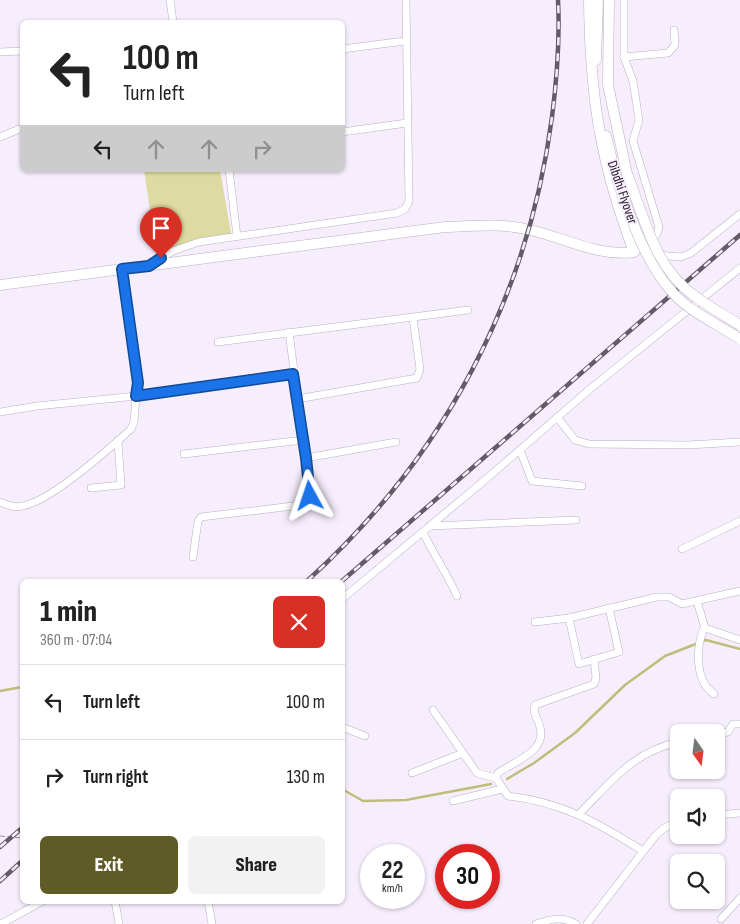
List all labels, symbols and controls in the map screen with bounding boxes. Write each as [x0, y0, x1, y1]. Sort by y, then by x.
text: 100 m [123, 37, 199, 80]
icon: left [40, 40, 105, 105]
text: Turn left [123, 80, 185, 107]
icon: left [89, 135, 117, 163]
icon: ahead [142, 135, 170, 163]
icon: ahead [195, 135, 223, 163]
icon: right [248, 135, 276, 163]
street label: Dibdhi Flyover [604, 158, 641, 226]
pin [140, 207, 182, 258]
icon: arrive [147, 214, 175, 242]
position arrow [283, 469, 335, 521]
text: 1 min [40, 594, 97, 630]
button: close [273, 596, 325, 648]
text: 360 m · 07:04 [40, 631, 112, 650]
icon: left [40, 688, 68, 716]
text: Turn left [83, 691, 140, 714]
text: 100 m [286, 691, 325, 714]
north arrow [670, 724, 725, 779]
map controls [670, 724, 725, 909]
icon: right [40, 763, 68, 791]
text: Turn right [83, 766, 148, 789]
text: 130 m [287, 766, 325, 789]
button: sound [670, 789, 725, 844]
button: Exit [40, 836, 178, 894]
button: Share [188, 836, 325, 894]
speed limit sign: 30 [435, 844, 500, 909]
button: search [670, 854, 725, 909]
text: 22 [382, 855, 403, 886]
text: km/h [382, 881, 403, 896]

